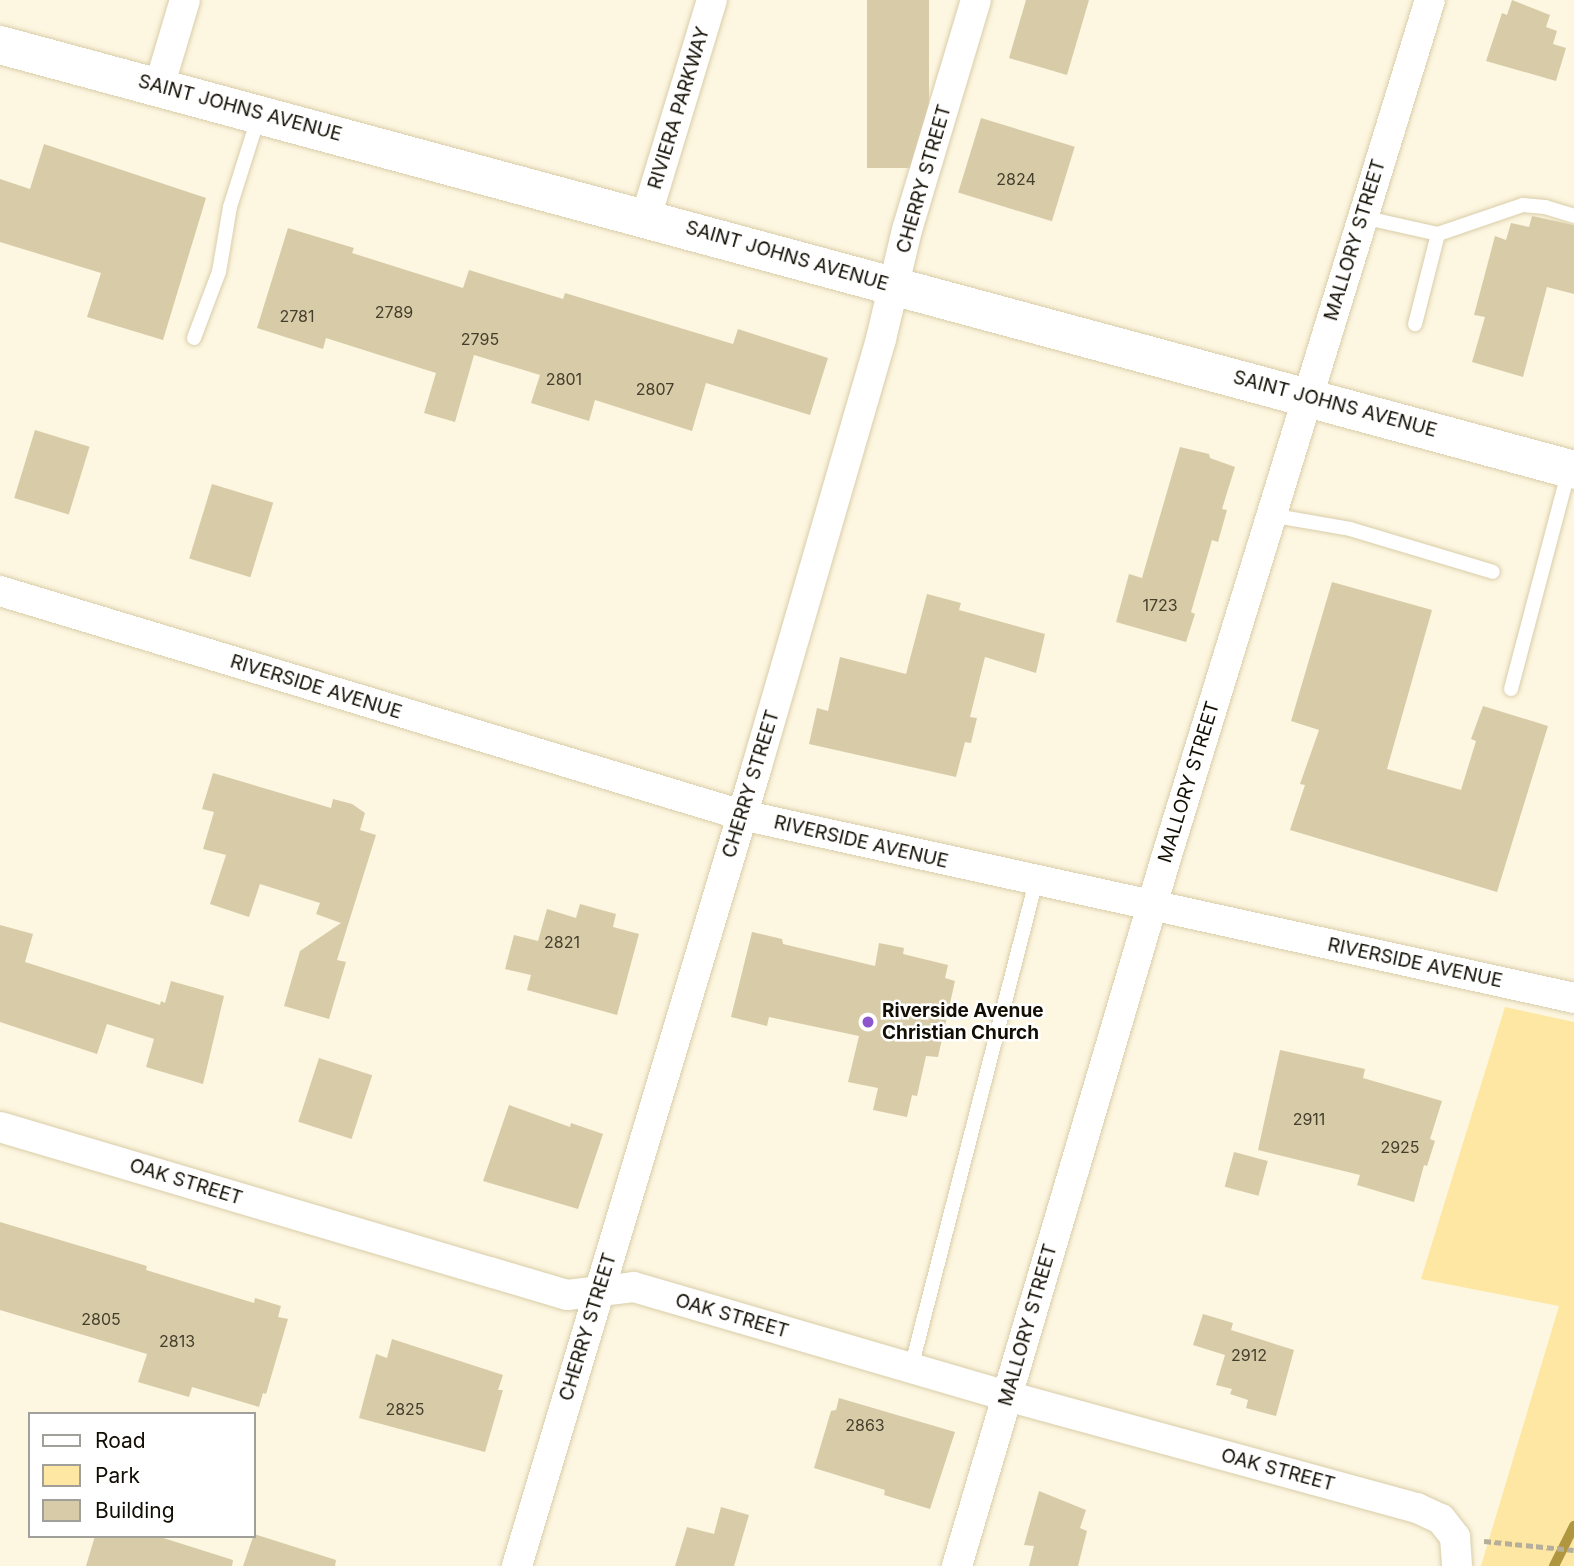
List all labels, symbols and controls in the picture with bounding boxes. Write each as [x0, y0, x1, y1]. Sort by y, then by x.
street label: RIVIERA PARKWAY [643, 24, 715, 192]
street label: SAINT JOHNS AVENUE [136, 70, 344, 146]
street label: CHERRY STREET [892, 102, 956, 256]
street label: MALLORY STREET [1320, 157, 1390, 323]
house number: 2824 [996, 169, 1036, 189]
street label: SAINT JOHNS AVENUE [683, 216, 891, 296]
house number: 2789 [375, 302, 413, 322]
house number: 2781 [280, 306, 314, 326]
house number: 2795 [461, 329, 499, 349]
street label: SAINT JOHNS AVENUE [1231, 366, 1439, 442]
house number: 2801 [546, 369, 582, 389]
house number: 2807 [636, 379, 674, 399]
house number: 1723 [1142, 595, 1178, 615]
street label: RIVERSIDE AVENUE [228, 650, 404, 724]
street label: MALLORY STREET [1154, 699, 1224, 865]
street label: CHERRY STREET [718, 707, 784, 861]
street label: RIVERSIDE AVENUE [772, 811, 950, 873]
house number: 2821 [544, 932, 580, 952]
street label: RIVERSIDE AVENUE [1326, 933, 1504, 993]
place label: Riverside Avenue Christian Church [882, 1000, 1044, 1044]
marker: Riverside Avenue Christian Church [860, 1014, 876, 1030]
house number: 2911 [1293, 1109, 1325, 1129]
house number: 2925 [1380, 1137, 1420, 1157]
street label: OAK STREET [127, 1154, 245, 1210]
street label: MALLORY STREET [994, 1241, 1062, 1409]
street label: CHERRY STREET [555, 1250, 621, 1404]
street label: OAK STREET [673, 1289, 791, 1343]
house number: 2805 [81, 1309, 121, 1329]
house number: 2813 [159, 1331, 195, 1351]
house number: 2912 [1231, 1345, 1267, 1365]
house number: 2825 [385, 1399, 425, 1419]
legend [28, 1412, 256, 1538]
house number: 2863 [845, 1415, 885, 1435]
text: Road [95, 1428, 146, 1453]
street label: OAK STREET [1219, 1444, 1337, 1496]
text: Park [95, 1463, 140, 1488]
text: Building [95, 1498, 175, 1523]

